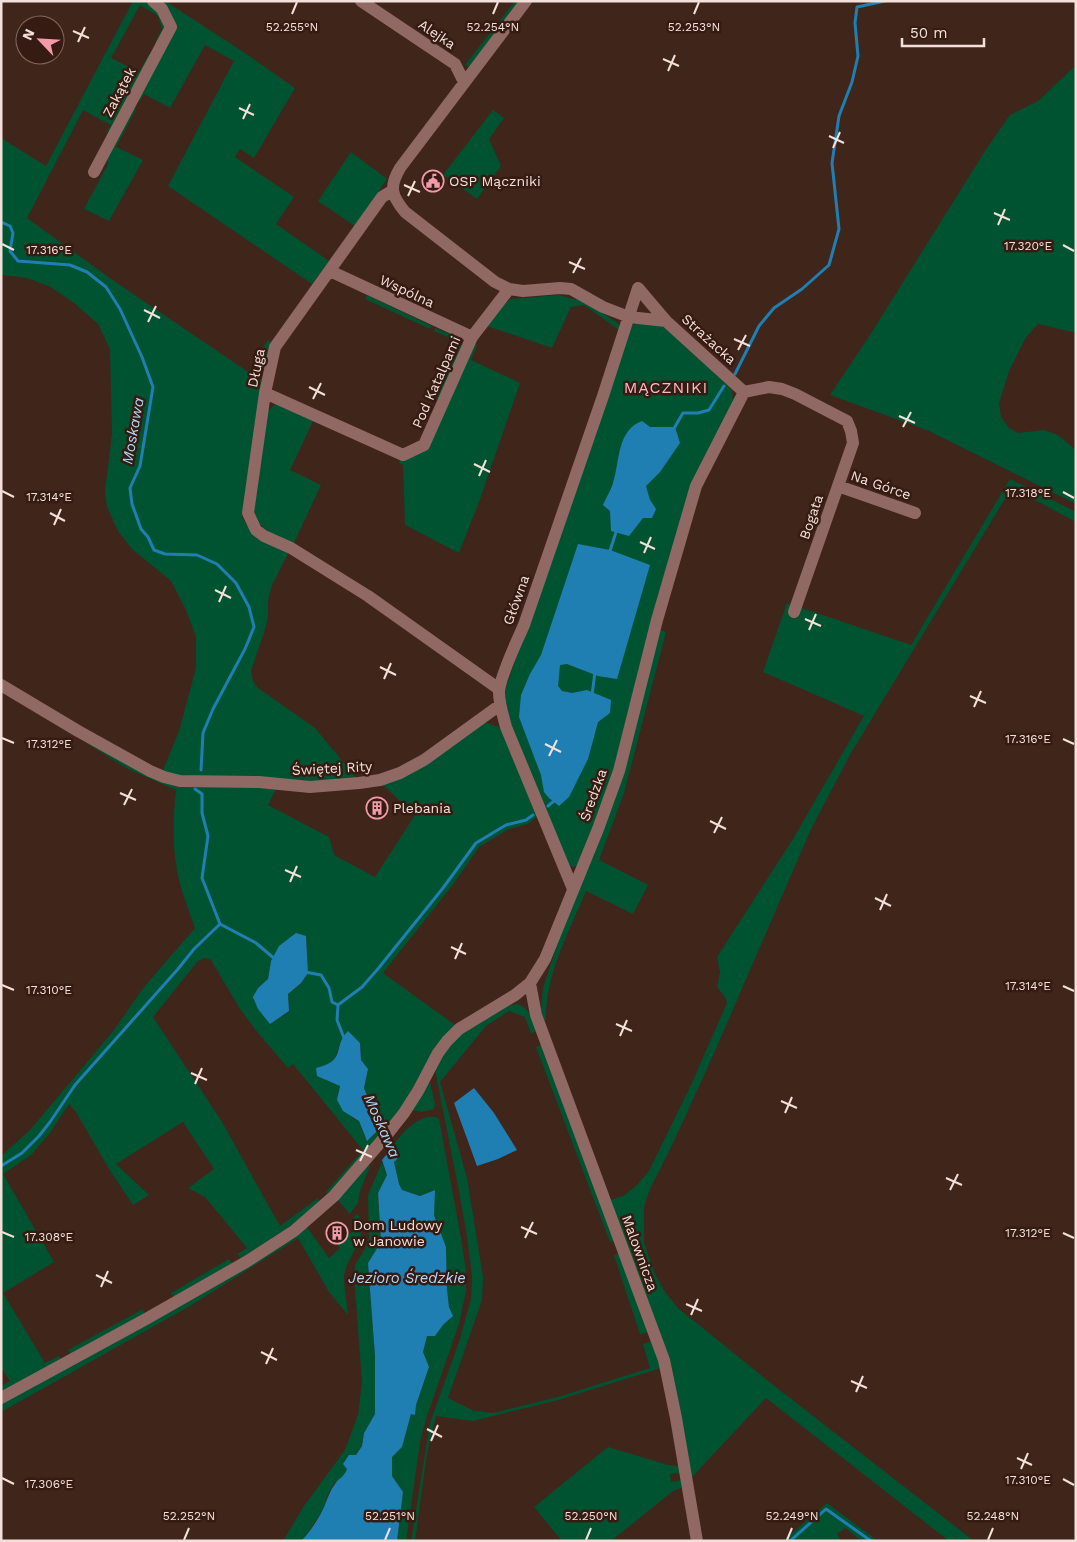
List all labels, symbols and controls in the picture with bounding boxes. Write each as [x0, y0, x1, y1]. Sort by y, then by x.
north arrow [15, 15, 65, 65]
scale bar [902, 15, 984, 47]
street label: Alejka [416, 16, 459, 52]
text: 52.255°N [266, 20, 318, 34]
text: 52.254°N [467, 20, 519, 34]
text: 52.253°N [668, 20, 720, 34]
text: 50 m [910, 24, 947, 42]
text: N [19, 26, 38, 43]
street label: Zakątek [99, 64, 139, 120]
public building icon: OSP Mączniki [421, 169, 445, 193]
place label: OSP Mączniki [449, 173, 541, 189]
text: 17.320°E [1004, 239, 1052, 253]
text: 17.316°E [26, 243, 72, 257]
street label: Wspólna [377, 271, 437, 311]
street label: Strażacka [679, 311, 739, 367]
street label: Pod Katalpami [409, 334, 463, 430]
street label: Długa [244, 347, 268, 389]
district label: MĄCZNIKI [624, 378, 708, 397]
water label: Moskawa [118, 396, 148, 466]
street label: Na Górce [849, 467, 913, 503]
text: 17.318°E [1005, 486, 1051, 500]
text: 17.314°E [26, 490, 72, 504]
street label: Bogata [796, 492, 826, 542]
street label: Główna [500, 573, 532, 627]
text: 17.316°E [1005, 732, 1051, 746]
text: 17.312°E [26, 737, 72, 751]
street label: Świętej Rity [291, 758, 374, 778]
street label: Średzka [576, 767, 610, 823]
building icon: Plebania [365, 796, 389, 820]
place label: Plebania [393, 800, 451, 816]
text: 17.314°E [1005, 979, 1051, 993]
text: 17.310°E [26, 983, 72, 997]
water label: Moskawa [360, 1092, 404, 1160]
street label: Malownicza [619, 1213, 661, 1293]
place label: Dom Ludowy w Janowie [353, 1217, 443, 1249]
building icon: Dom Ludowy w Janowie [325, 1221, 349, 1245]
text: 17.312°E [1005, 1226, 1051, 1240]
text: 17.308°E [25, 1230, 74, 1244]
water label: Jezioro Średzkie [348, 1268, 466, 1287]
text: 17.310°E [1005, 1473, 1051, 1487]
text: 17.306°E [25, 1477, 74, 1491]
text: 52.252°N [163, 1509, 215, 1523]
text: 52.251°N [365, 1509, 415, 1523]
text: 52.250°N [565, 1509, 617, 1523]
text: 52.249°N [766, 1509, 818, 1523]
text: 52.248°N [967, 1509, 1019, 1523]

